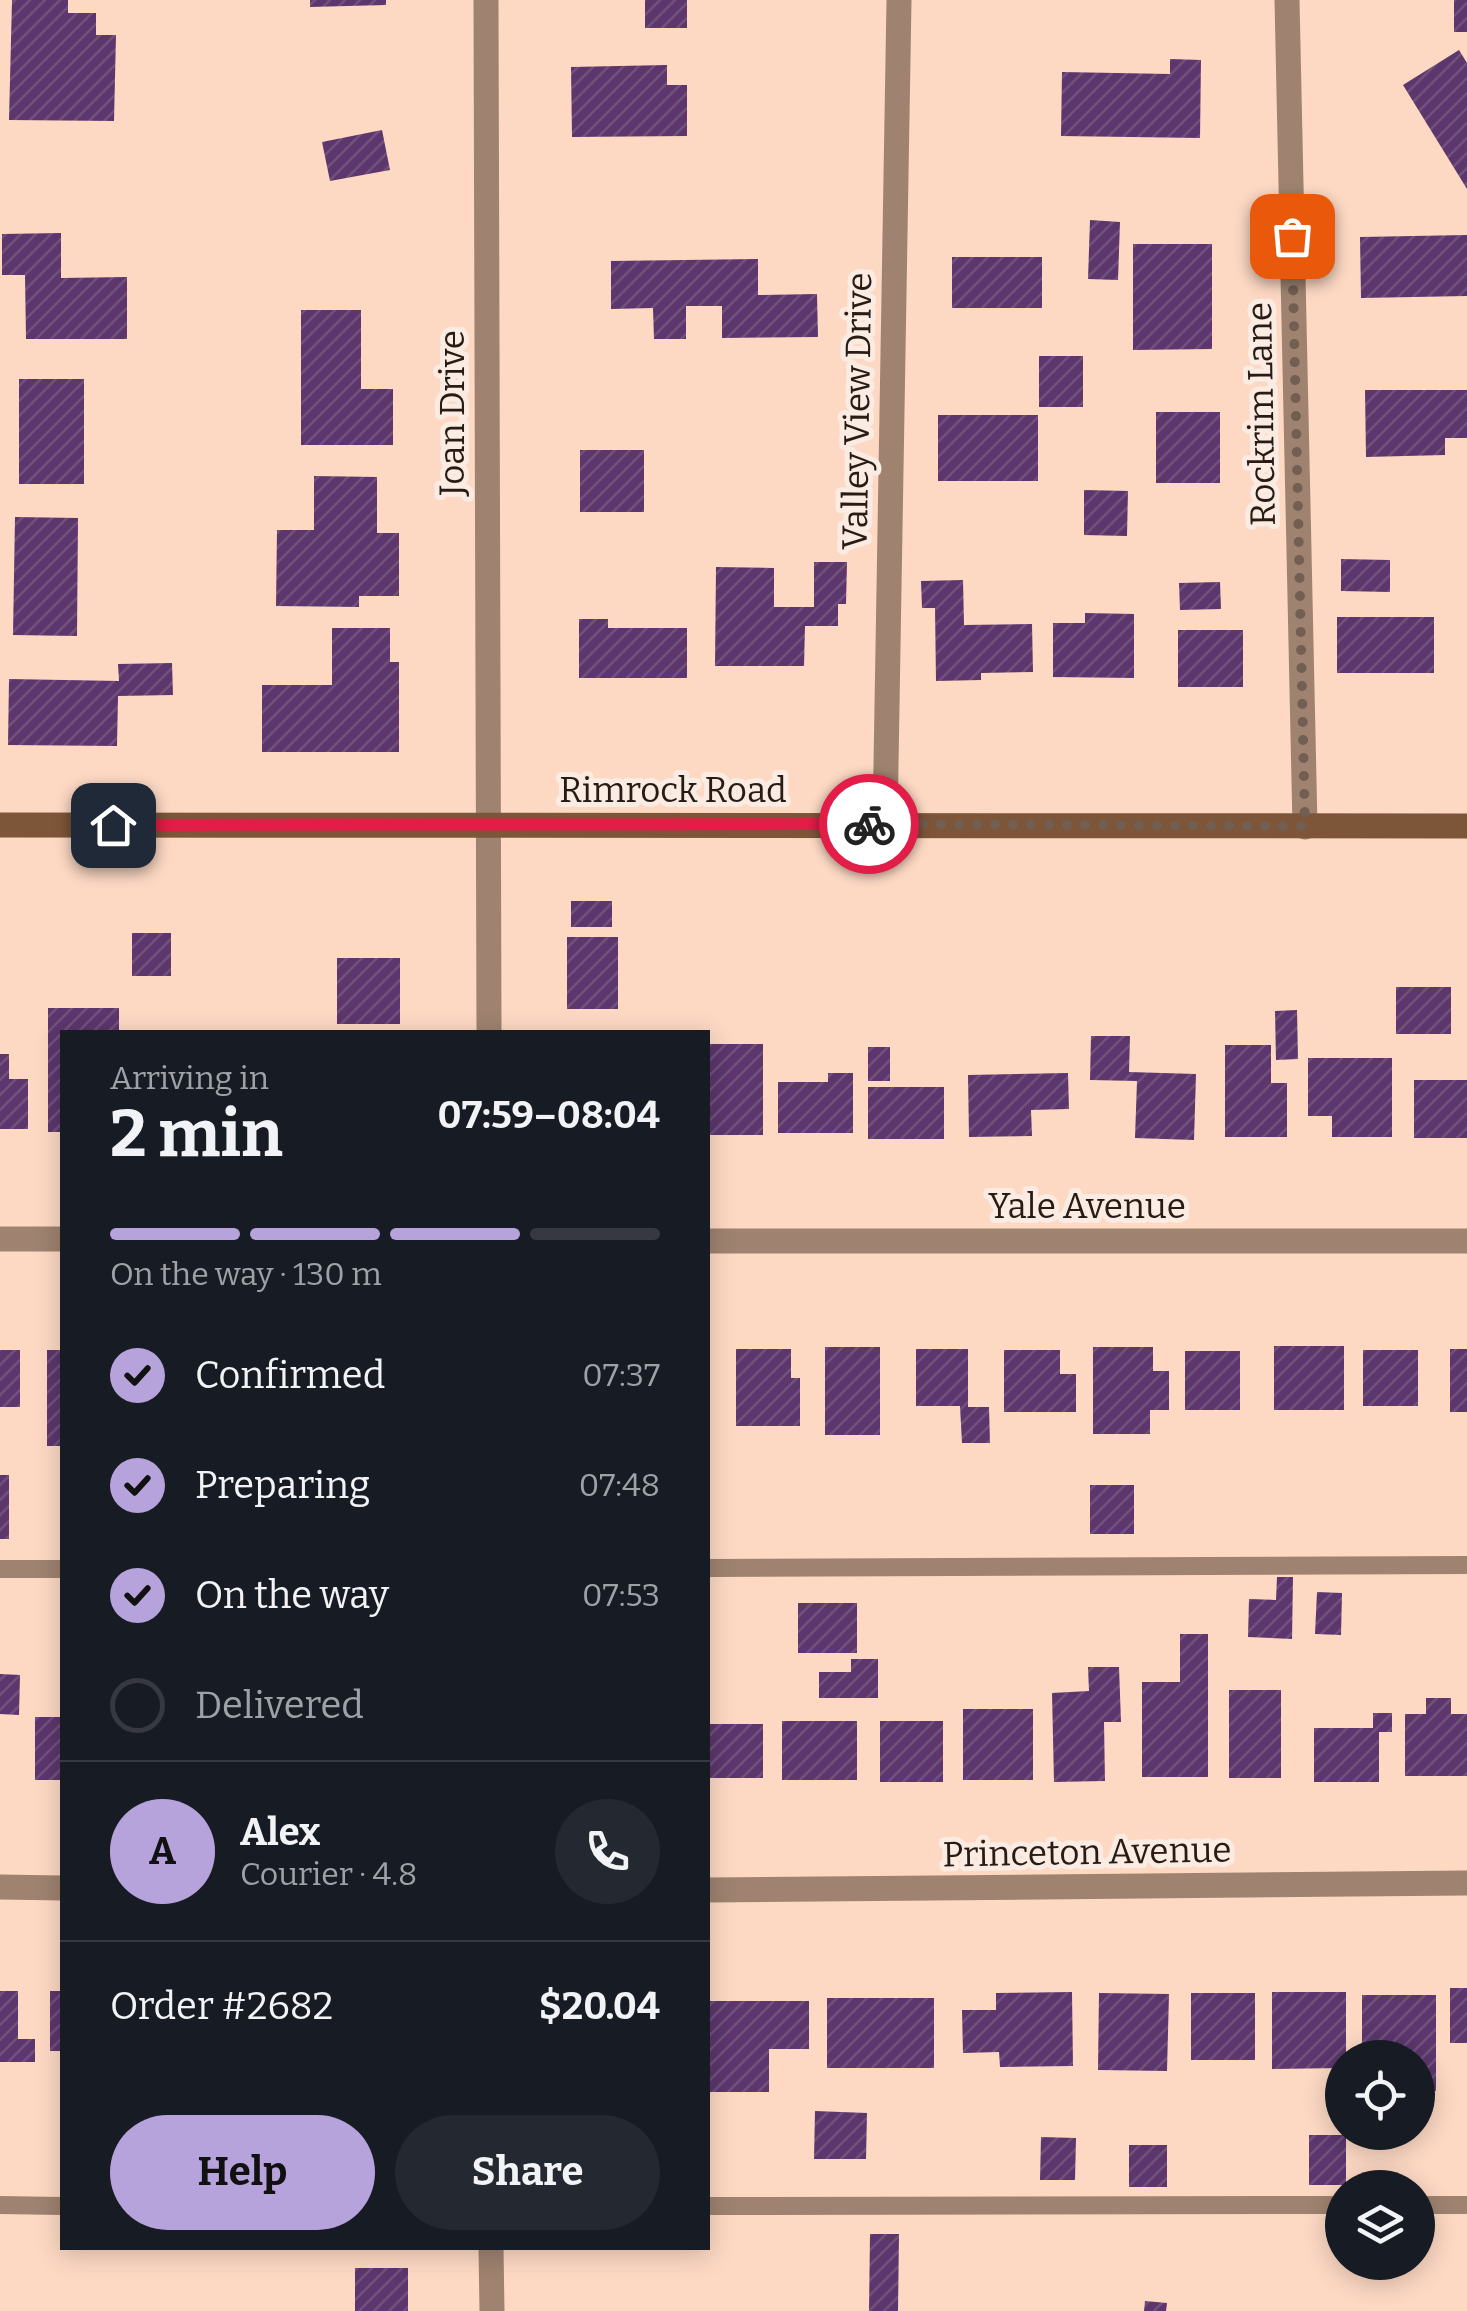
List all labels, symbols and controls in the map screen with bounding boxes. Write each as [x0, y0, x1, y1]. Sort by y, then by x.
pin [1250, 194, 1335, 279]
icon: bag [1265, 209, 1320, 264]
street label: Valley View Drive [834, 272, 880, 550]
street label: Rockrim Lane [1238, 302, 1284, 526]
street label: Joan Drive [431, 330, 473, 497]
street label: Rimrock Road [559, 769, 787, 811]
courier [819, 774, 919, 874]
pin [71, 783, 156, 868]
icon: bike [842, 797, 897, 852]
icon: home [86, 798, 141, 853]
text: Arriving in [110, 1059, 269, 1097]
text: 07:59–08:04 [438, 1092, 660, 1138]
text: 2 min [110, 1095, 283, 1173]
street label: Yale Avenue [988, 1185, 1186, 1227]
text: On the way · 130 m [110, 1255, 382, 1293]
icon: check [110, 1348, 165, 1403]
text: Confirmed [195, 1352, 385, 1398]
text: 07:37 [582, 1356, 660, 1394]
icon: check [110, 1458, 165, 1513]
text: Preparing [195, 1462, 370, 1508]
text: 07:48 [579, 1466, 660, 1504]
icon: check [110, 1568, 165, 1623]
text: On the way [195, 1572, 389, 1618]
text: 07:53 [582, 1576, 660, 1614]
text: Delivered [195, 1682, 364, 1728]
button: phone [555, 1799, 660, 1904]
text: Alex [240, 1809, 320, 1855]
text: A [149, 1828, 176, 1874]
street label: Princeton Avenue [942, 1828, 1232, 1876]
text: Courier · 4.8 [240, 1855, 417, 1893]
text: Order #2682 [110, 1983, 333, 2029]
text: $20.04 [539, 1983, 660, 2029]
map controls [1325, 2040, 1435, 2280]
button: locate [1325, 2040, 1435, 2150]
button: Help [110, 2115, 375, 2230]
button: Share [395, 2115, 660, 2230]
button: layers [1325, 2170, 1435, 2280]

